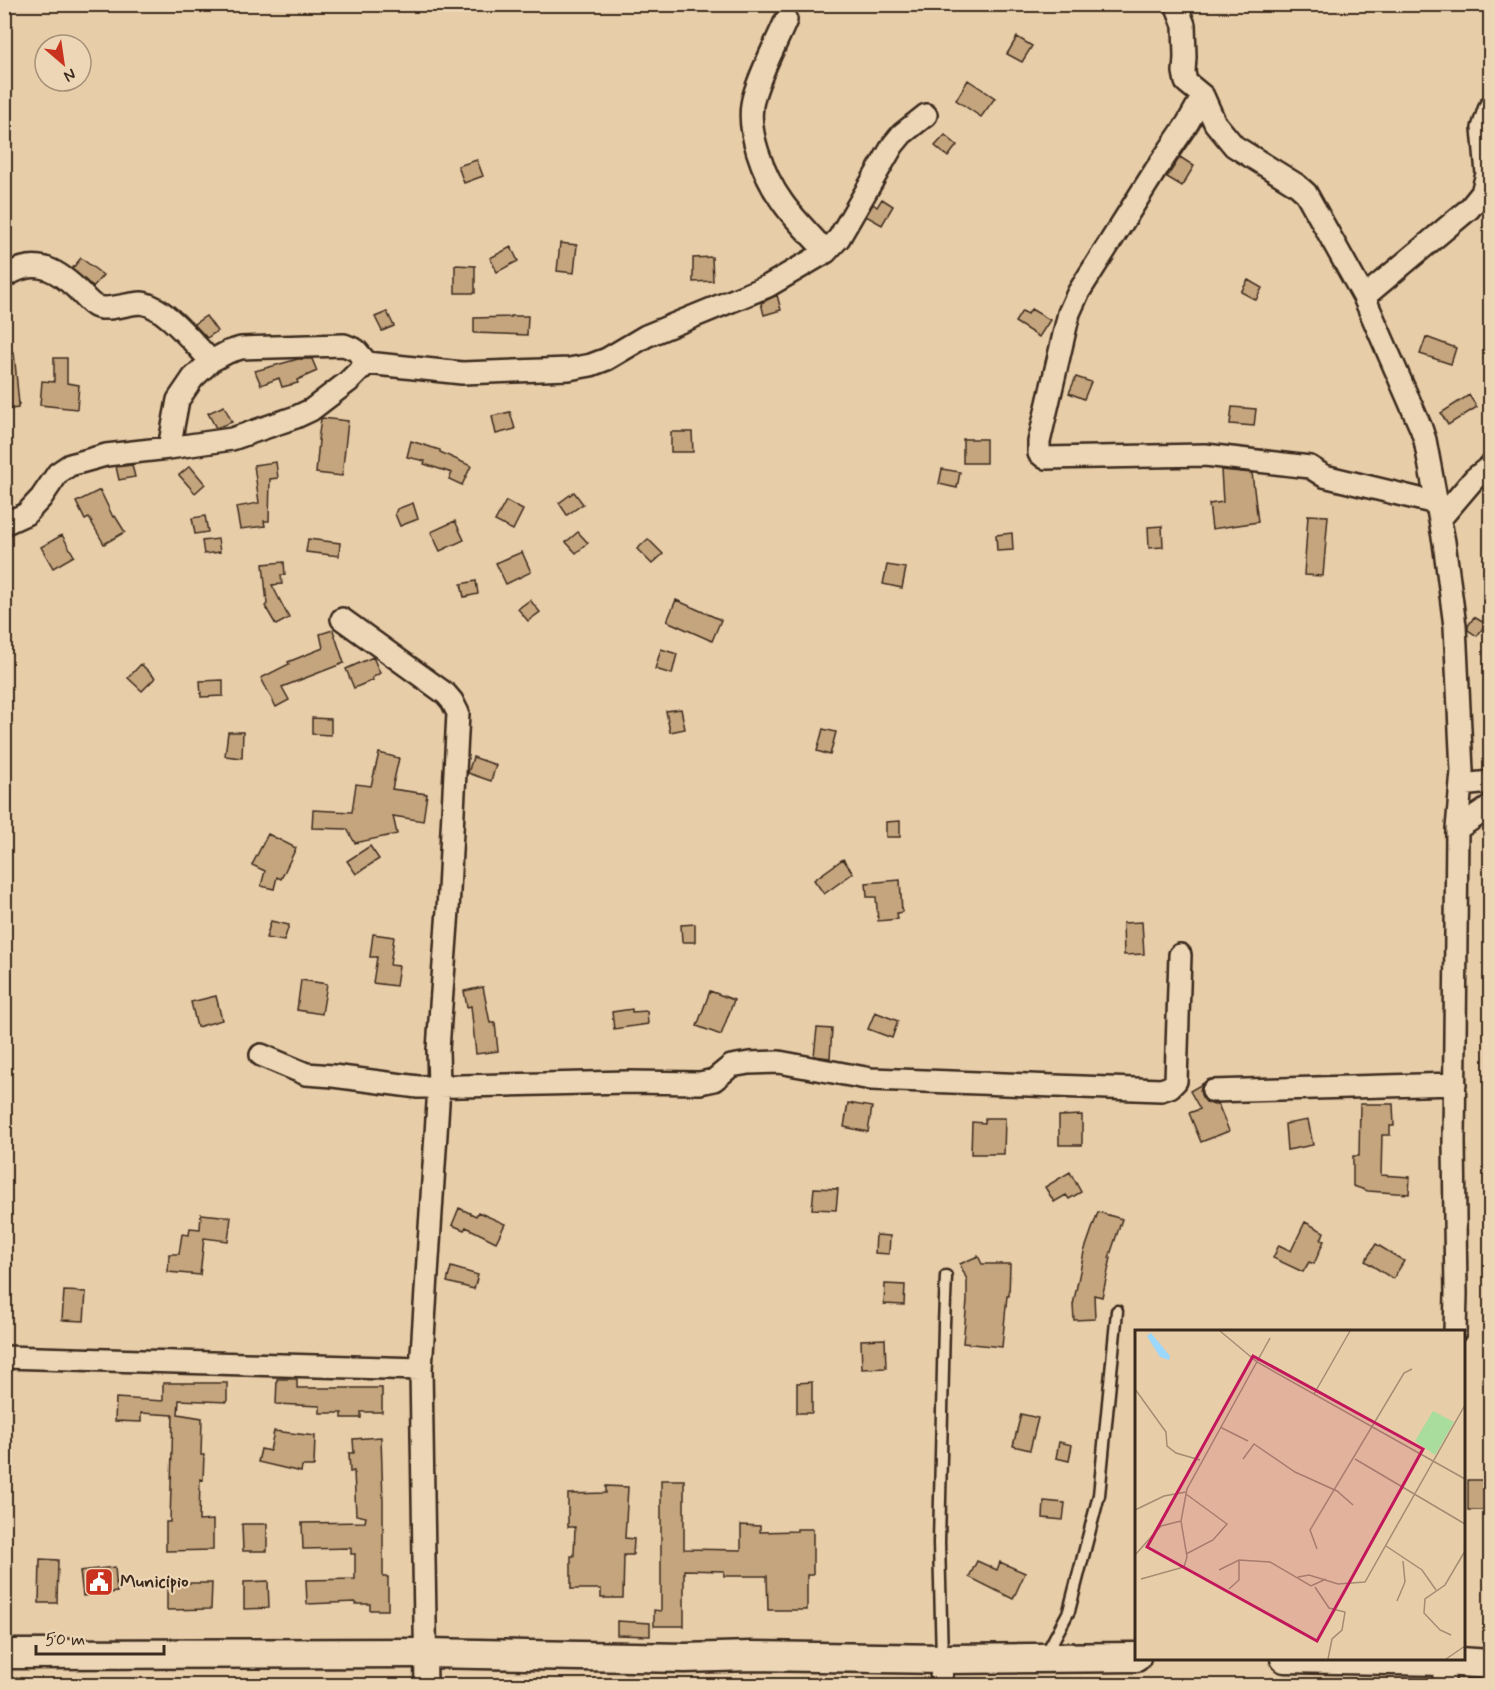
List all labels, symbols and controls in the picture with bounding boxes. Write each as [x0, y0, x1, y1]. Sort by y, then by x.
north arrow [33, 33, 93, 93]
text: N [60, 63, 79, 87]
inset map [1135, 1330, 1465, 1660]
public building icon: Municipio [83, 1566, 115, 1598]
place label: Municipio [120, 1570, 188, 1594]
scale bar [36, 1618, 164, 1656]
text: 50 m [45, 1628, 85, 1652]

